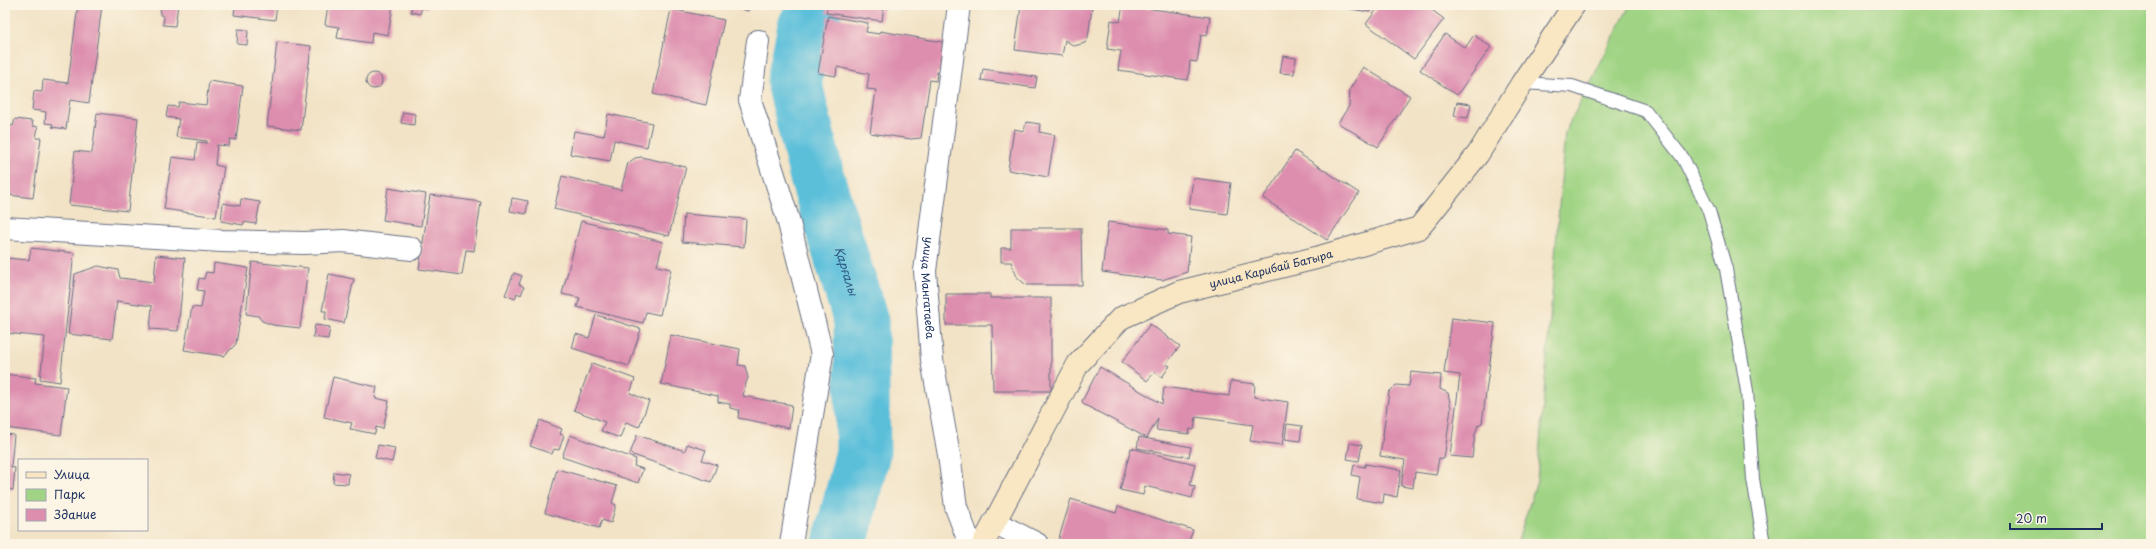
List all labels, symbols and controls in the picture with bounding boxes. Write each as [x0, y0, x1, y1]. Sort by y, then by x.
street label: улица Мангатаева [917, 236, 939, 339]
water label: Қарғалы [831, 244, 863, 299]
street label: улица Карибай Батыра [1207, 245, 1335, 292]
legend [18, 459, 148, 531]
text: Улица [54, 465, 90, 483]
text: Парк [54, 485, 86, 503]
text: Здание [54, 505, 96, 523]
scale bar [2010, 505, 2102, 531]
text: 20 m [2016, 509, 2047, 527]

